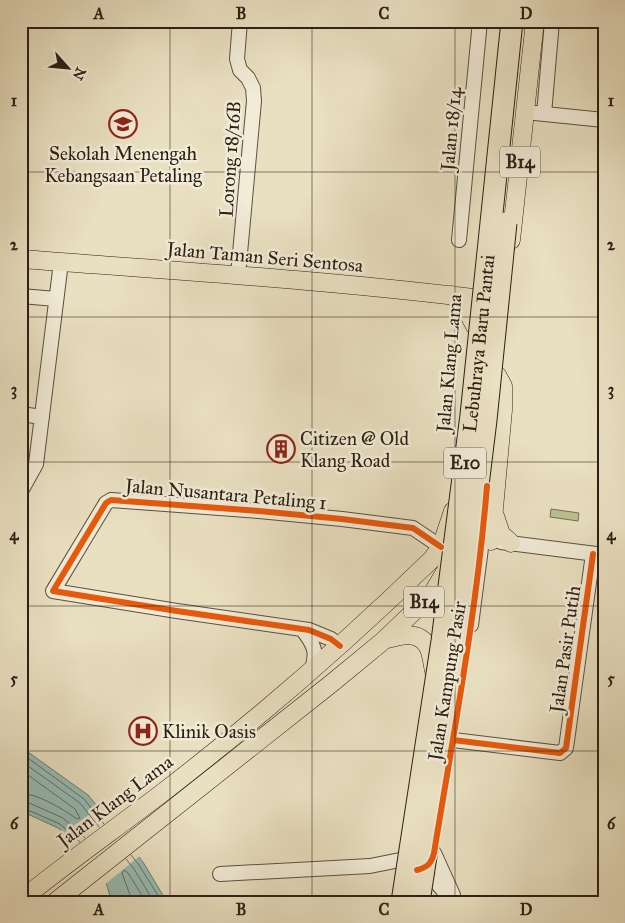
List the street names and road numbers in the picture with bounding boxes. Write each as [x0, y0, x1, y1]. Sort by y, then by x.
street label: Jalan 18/14 [436, 86, 467, 174]
street label: Lorong 18/16B [214, 100, 247, 218]
road number: B14 [500, 146, 540, 178]
street label: Jalan Taman Seri Sentosa [164, 237, 365, 278]
street label: Lebuhraya Baru Pantai [457, 253, 499, 433]
street label: Jalan Klang Lama [431, 292, 468, 435]
road number: E10 [444, 448, 486, 478]
street label: Jalan Nusantara Petaling 1 [122, 474, 328, 515]
street label: Jalan Pasir Putih [544, 583, 586, 716]
road number: B14 [404, 586, 444, 618]
street label: Jalan Kampung Pasir [423, 599, 472, 764]
street label: Jalan Klang Lama [51, 749, 179, 854]

